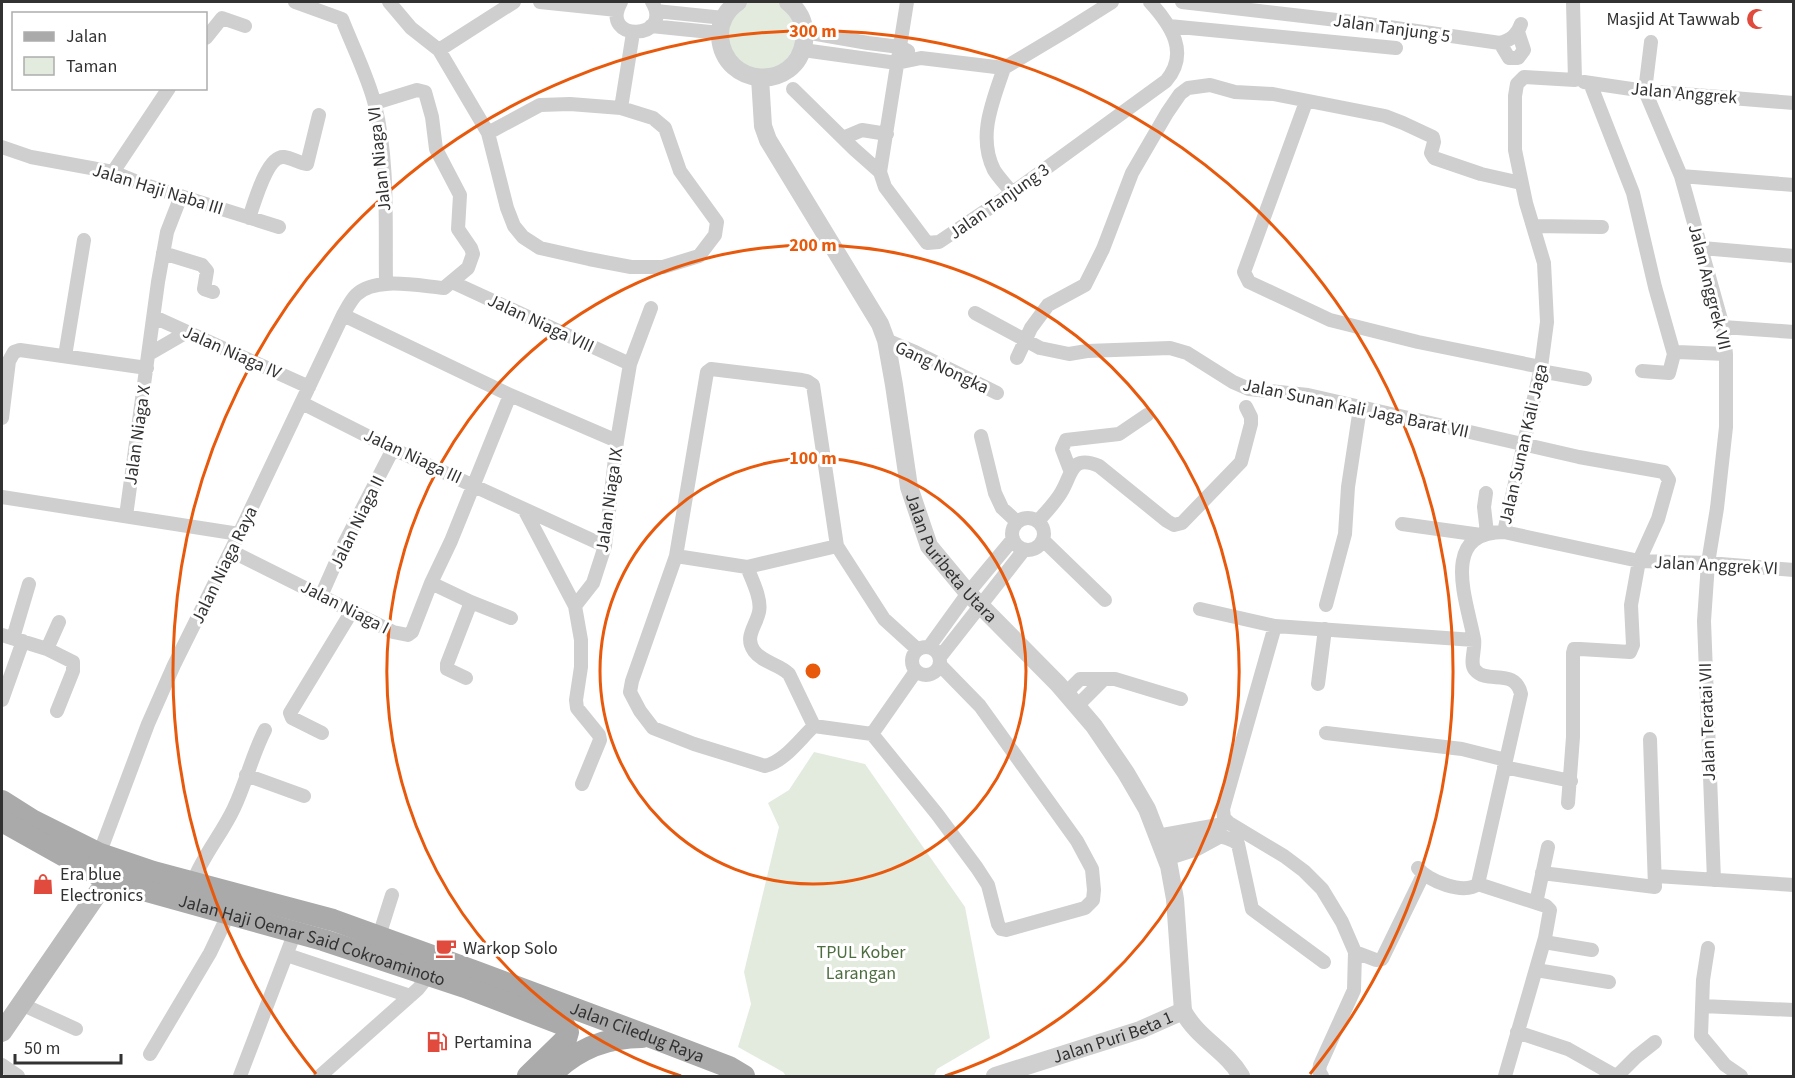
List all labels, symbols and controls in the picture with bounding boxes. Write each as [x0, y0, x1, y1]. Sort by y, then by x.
place label: Masjid At Tawwab [1606, 7, 1740, 32]
mosque icon: Masjid At Tawwab [1745, 7, 1769, 31]
street label: Jalan Tanjung 5 [1332, 8, 1452, 49]
legend [12, 12, 207, 90]
text: 300 m [789, 19, 837, 44]
text: Jalan [66, 24, 107, 49]
text: Taman [66, 54, 117, 79]
street label: Jalan Anggrek [1630, 76, 1738, 111]
street label: Jalan Niaga VI [362, 105, 397, 213]
street label: Jalan Tanjung 3 [944, 157, 1055, 245]
street label: Jalan Haji Naba III [89, 158, 226, 221]
street label: Jalan Anggrek VII [1682, 222, 1737, 353]
text: 200 m [789, 233, 837, 258]
street label: Jalan Niaga VIII [483, 288, 598, 359]
street label: Jalan Niaga IV [179, 320, 286, 386]
street label: Gang Nongka [891, 335, 993, 400]
street label: Jalan Sunan Kali Jaga [1493, 361, 1554, 527]
street label: Jalan Sunan Kali Jaga Barat VII [1241, 372, 1471, 445]
street label: Jalan Niaga X [118, 383, 157, 487]
street label: Jalan Niaga III [360, 423, 466, 490]
street label: Jalan Niaga IX [590, 446, 629, 554]
text: 100 m [789, 446, 837, 471]
street label: Jalan Niaga II [324, 471, 391, 573]
street label: Jalan Puribeta Utara [899, 490, 1003, 629]
street label: Jalan Niaga Raya [185, 502, 264, 628]
street label: Jalan Anggrek VI [1653, 550, 1779, 581]
street label: Jalan Niaga I [296, 574, 393, 640]
centre of rings [803, 661, 823, 681]
street label: Jalan Teratai VII [1693, 662, 1722, 782]
place label: Era blue Electronics [60, 862, 143, 908]
shop icon: Era blue Electronics [31, 872, 55, 896]
street label: Jalan Haji Oemar Said Cokroaminoto [176, 888, 448, 993]
cafe icon: Warkop Solo [434, 936, 458, 960]
place label: Warkop Solo [463, 936, 558, 961]
park label: TPUL Kober Larangan [817, 940, 906, 986]
street label: Jalan Ciledug Raya [566, 996, 708, 1069]
street label: Jalan Puri Beta 1 [1050, 1005, 1177, 1070]
scale bar [15, 1027, 122, 1065]
fuel station icon: Pertamina [425, 1030, 449, 1054]
place label: Pertamina [454, 1030, 532, 1055]
text: 50 m [24, 1036, 60, 1061]

